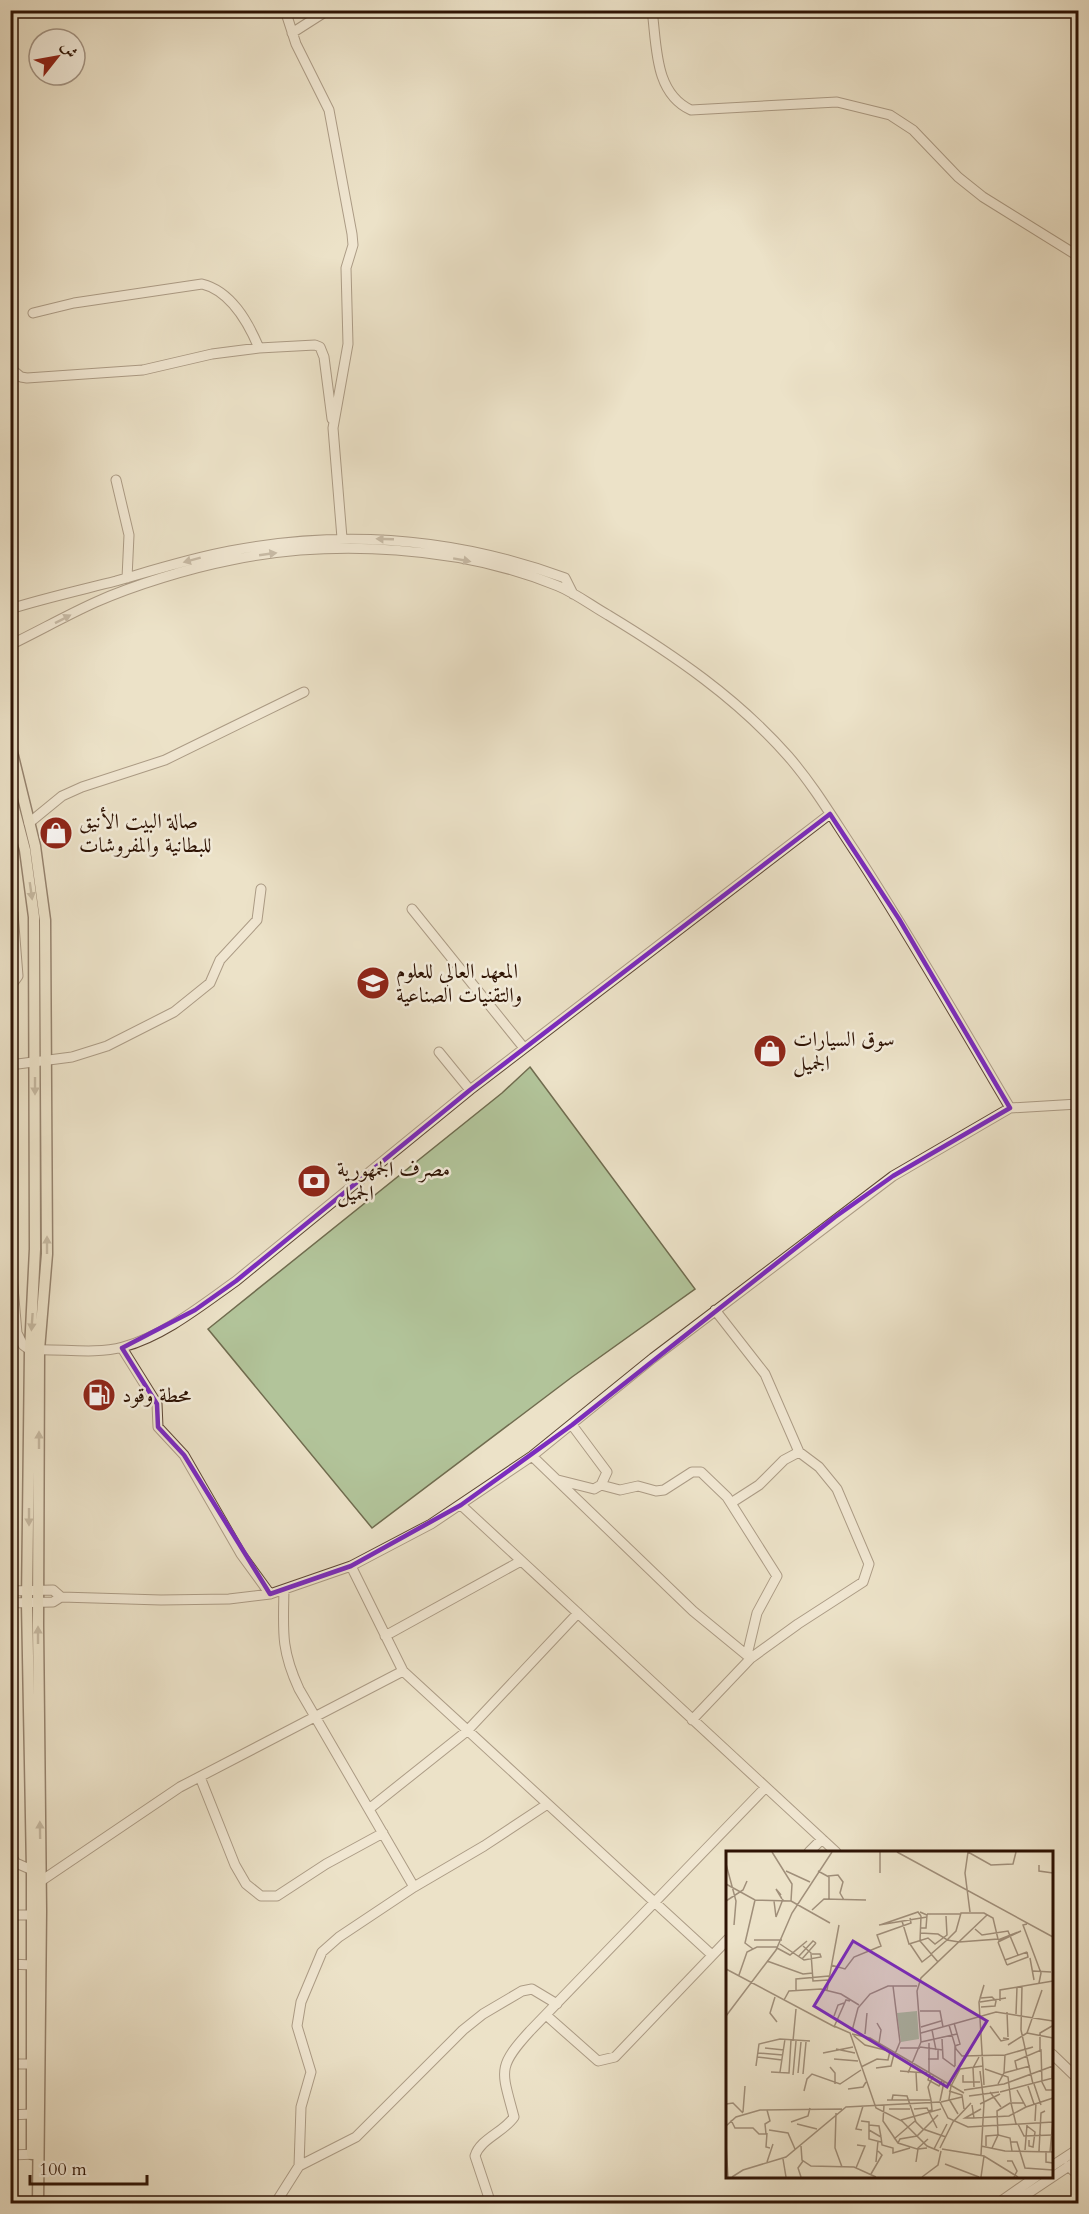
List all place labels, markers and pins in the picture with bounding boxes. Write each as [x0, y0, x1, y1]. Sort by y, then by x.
place label: صالة البيت الأنيق للبطانية والمفروشات [79, 806, 211, 860]
shop icon: صالة البيت الأنيق للبطانية والمفروشات [38, 815, 74, 851]
place label: المعهد العالي للعلوم والتقنيات الصناعية [396, 957, 522, 1010]
school or university icon: المعهد العالي للعلوم والتقنيات الصناعية [355, 965, 391, 1001]
place label: سوق السيارات الجميل [793, 1025, 895, 1078]
shop icon: سوق السيارات الجميل [752, 1033, 788, 1069]
place label: مصرف الجمهورية الجميل [337, 1155, 450, 1208]
bank icon: مصرف الجمهورية الجميل [296, 1163, 332, 1199]
fuel station icon: محطة وقود [81, 1377, 117, 1413]
place label: محطة وقود [122, 1381, 191, 1410]

